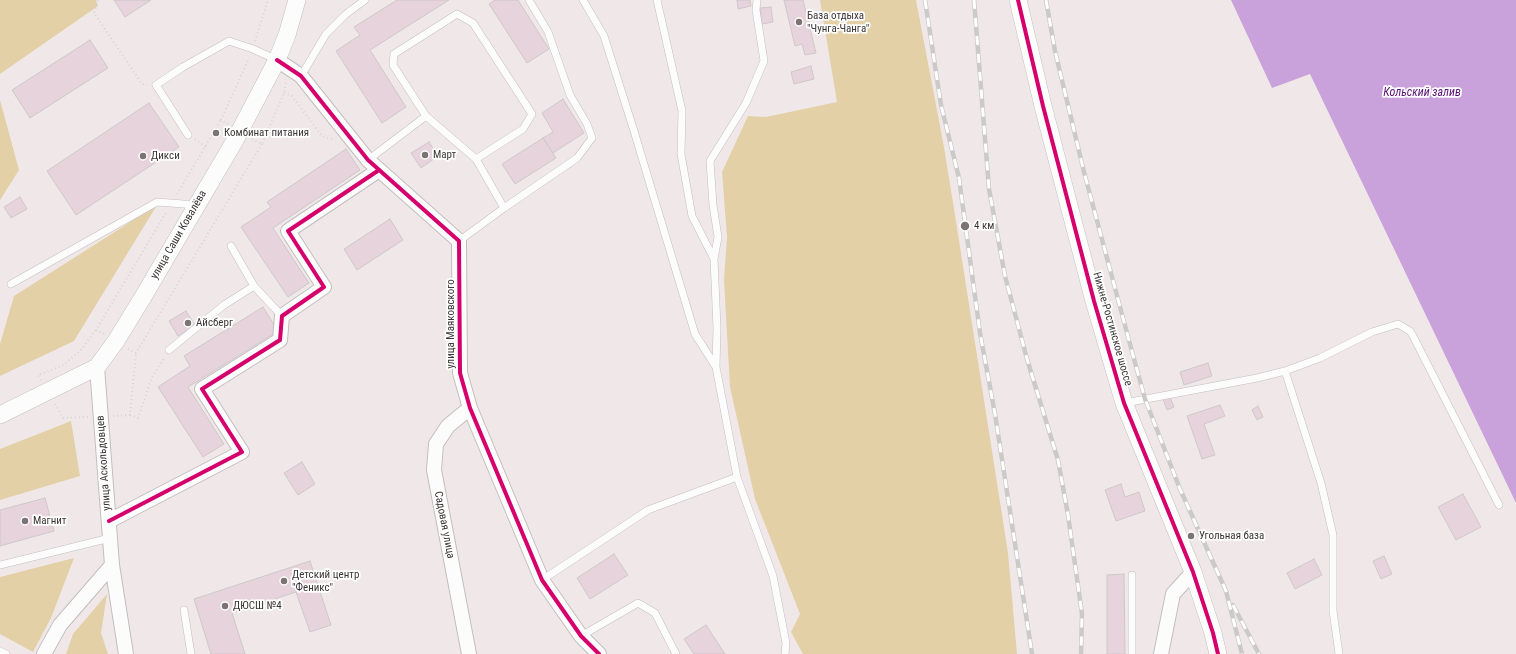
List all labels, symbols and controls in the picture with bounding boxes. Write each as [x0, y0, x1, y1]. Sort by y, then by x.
place label: База отдыха "Чунга-Чанга" [807, 9, 869, 35]
marker: База отдыха "Чунга-Чанга" [794, 17, 804, 27]
water label: Кольский залив [1383, 86, 1461, 100]
place label: Комбинат питания [224, 126, 309, 140]
marker: Комбинат питания [211, 128, 221, 138]
place label: Март [433, 148, 456, 162]
place label: Дикси [151, 149, 180, 163]
marker: Март [420, 150, 430, 160]
marker: Дикси [138, 151, 148, 161]
street label: улица Саши Ковалёва [148, 188, 210, 282]
place label: 4 км [974, 219, 994, 233]
marker: 4 км [959, 220, 971, 232]
street label: Нижне-Ростинское шоссе [1089, 271, 1135, 387]
street label: улица Маяковского [444, 279, 458, 369]
place label: Айсберг [196, 316, 233, 330]
marker: Айсберг [183, 318, 193, 328]
street label: улица Аскольдовцев [94, 415, 114, 511]
street label: Садовая улица [431, 490, 457, 560]
place label: Магнит [33, 514, 67, 528]
marker: Магнит [20, 516, 30, 526]
place label: Угольная база [1199, 529, 1264, 543]
marker: Угольная база [1186, 531, 1196, 541]
place label: Детский центр "Феникс" [292, 568, 359, 594]
marker: Детский центр "Феникс" [279, 576, 289, 586]
place label: ДЮСШ №4 [233, 599, 282, 613]
marker: ДЮСШ №4 [220, 601, 230, 611]

